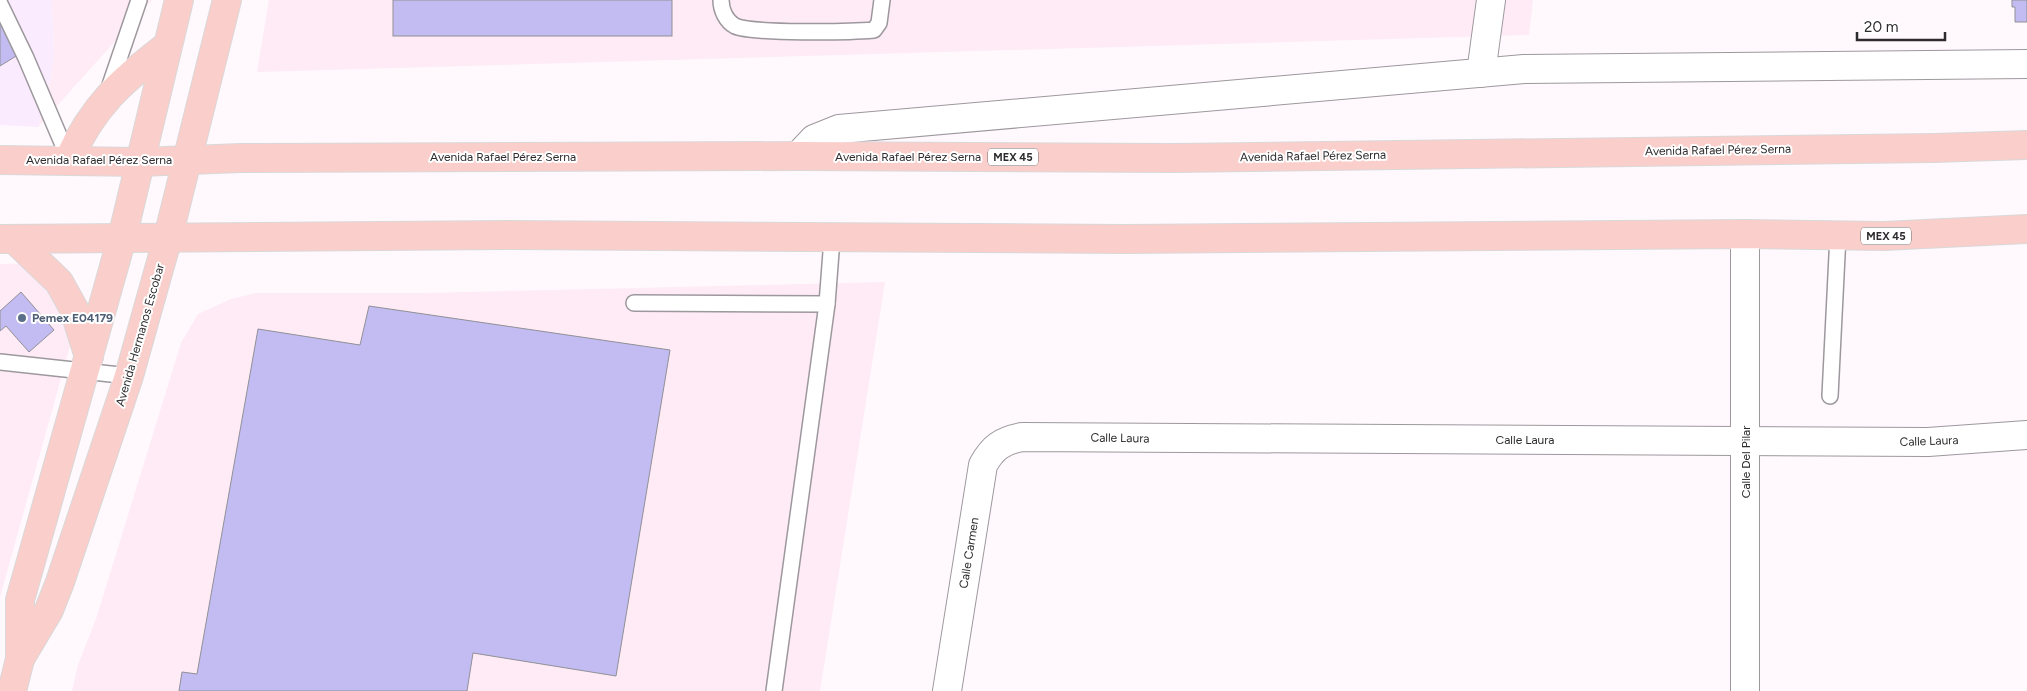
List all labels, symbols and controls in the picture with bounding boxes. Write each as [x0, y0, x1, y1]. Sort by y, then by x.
scale bar [1857, 10, 1944, 42]
text: 20 m [1864, 18, 1898, 36]
street label: Avenida Rafael Pérez Serna [1645, 142, 1791, 158]
road number: MEX 45 [988, 148, 1038, 166]
street label: Avenida Rafael Pérez Serna [1240, 148, 1386, 164]
street label: Avenida Rafael Pérez Serna [430, 150, 576, 164]
street label: Avenida Rafael Pérez Serna [835, 150, 981, 164]
street label: Avenida Rafael Pérez Serna [26, 153, 172, 167]
road number: MEX 45 [1861, 228, 1911, 245]
street label: Avenida Hermanos Escobar [113, 262, 167, 408]
place label: Pemex E04179 [32, 311, 113, 325]
marker: Pemex E04179 [16, 312, 28, 324]
street label: Calle Del Pilar [1739, 426, 1753, 498]
street label: Calle Laura [1090, 430, 1150, 446]
street label: Calle Laura [1496, 433, 1554, 447]
street label: Calle Laura [1899, 433, 1959, 449]
street label: Calle Carmen [956, 516, 982, 590]

